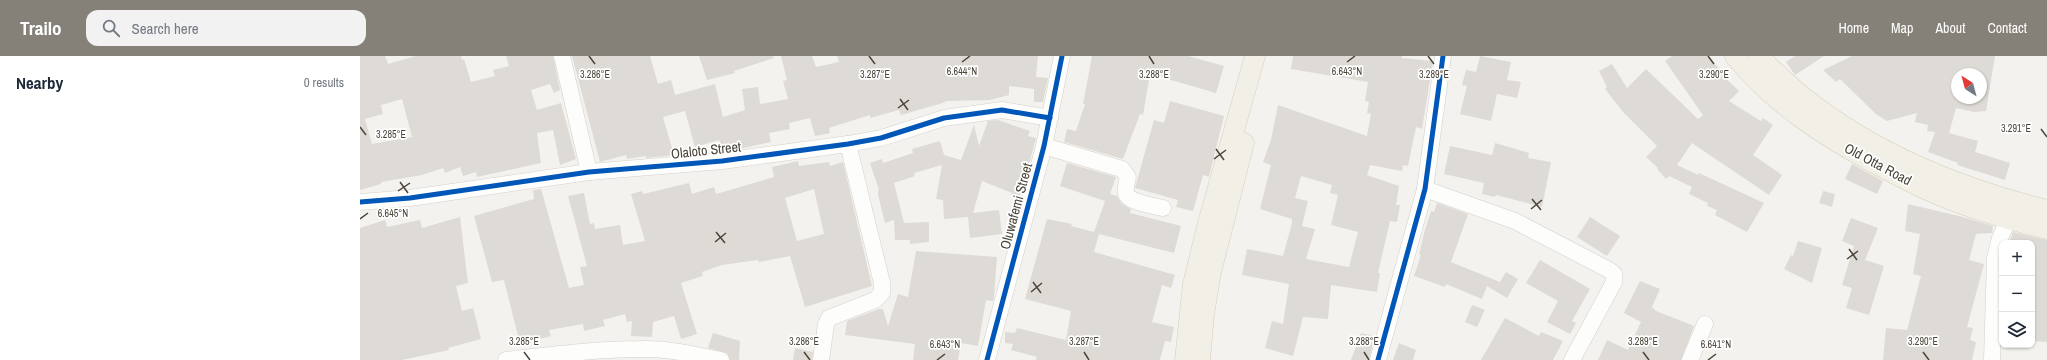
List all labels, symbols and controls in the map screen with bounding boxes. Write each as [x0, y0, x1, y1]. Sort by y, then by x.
search box [86, 10, 366, 46]
text: Trailo [20, 15, 62, 41]
icon: search [100, 17, 122, 39]
text: Search here [132, 18, 199, 39]
text: Home [1838, 19, 1869, 37]
text: Map [1891, 19, 1913, 37]
text: About [1935, 19, 1965, 37]
text: Contact [1987, 19, 2027, 37]
text: 6.644°N [947, 65, 977, 78]
text: 6.643°N [1332, 65, 1362, 78]
text: 3.286°E [580, 68, 610, 81]
text: 3.287°E [860, 68, 890, 81]
text: 3.288°E [1139, 68, 1169, 81]
text: 3.289°E [1419, 68, 1449, 81]
text: 3.290°E [1699, 68, 1729, 81]
north arrow [1951, 68, 1987, 104]
text: Nearby [16, 71, 63, 94]
text: 0 results [304, 74, 344, 91]
text: 3.291°E [2001, 122, 2031, 135]
text: 3.285°E [376, 128, 406, 141]
street label: Olaloto Street [670, 137, 742, 163]
street label: Old Otta Road [1841, 139, 1915, 189]
street label: Oluwafemi Street [996, 161, 1036, 251]
text: 6.645°N [378, 207, 408, 220]
map controls [1999, 240, 2035, 348]
button: + [1999, 240, 2035, 276]
button: − [1999, 276, 2035, 312]
button: layers [1999, 312, 2035, 348]
text: 3.285°E [509, 335, 539, 348]
text: 3.286°E [789, 335, 819, 348]
text: 3.287°E [1069, 335, 1099, 348]
text: 3.288°E [1349, 335, 1379, 348]
text: 3.289°E [1628, 335, 1658, 348]
text: 3.290°E [1908, 335, 1938, 348]
text: 6.643°N [930, 338, 960, 351]
text: 6.641°N [1701, 338, 1731, 351]

